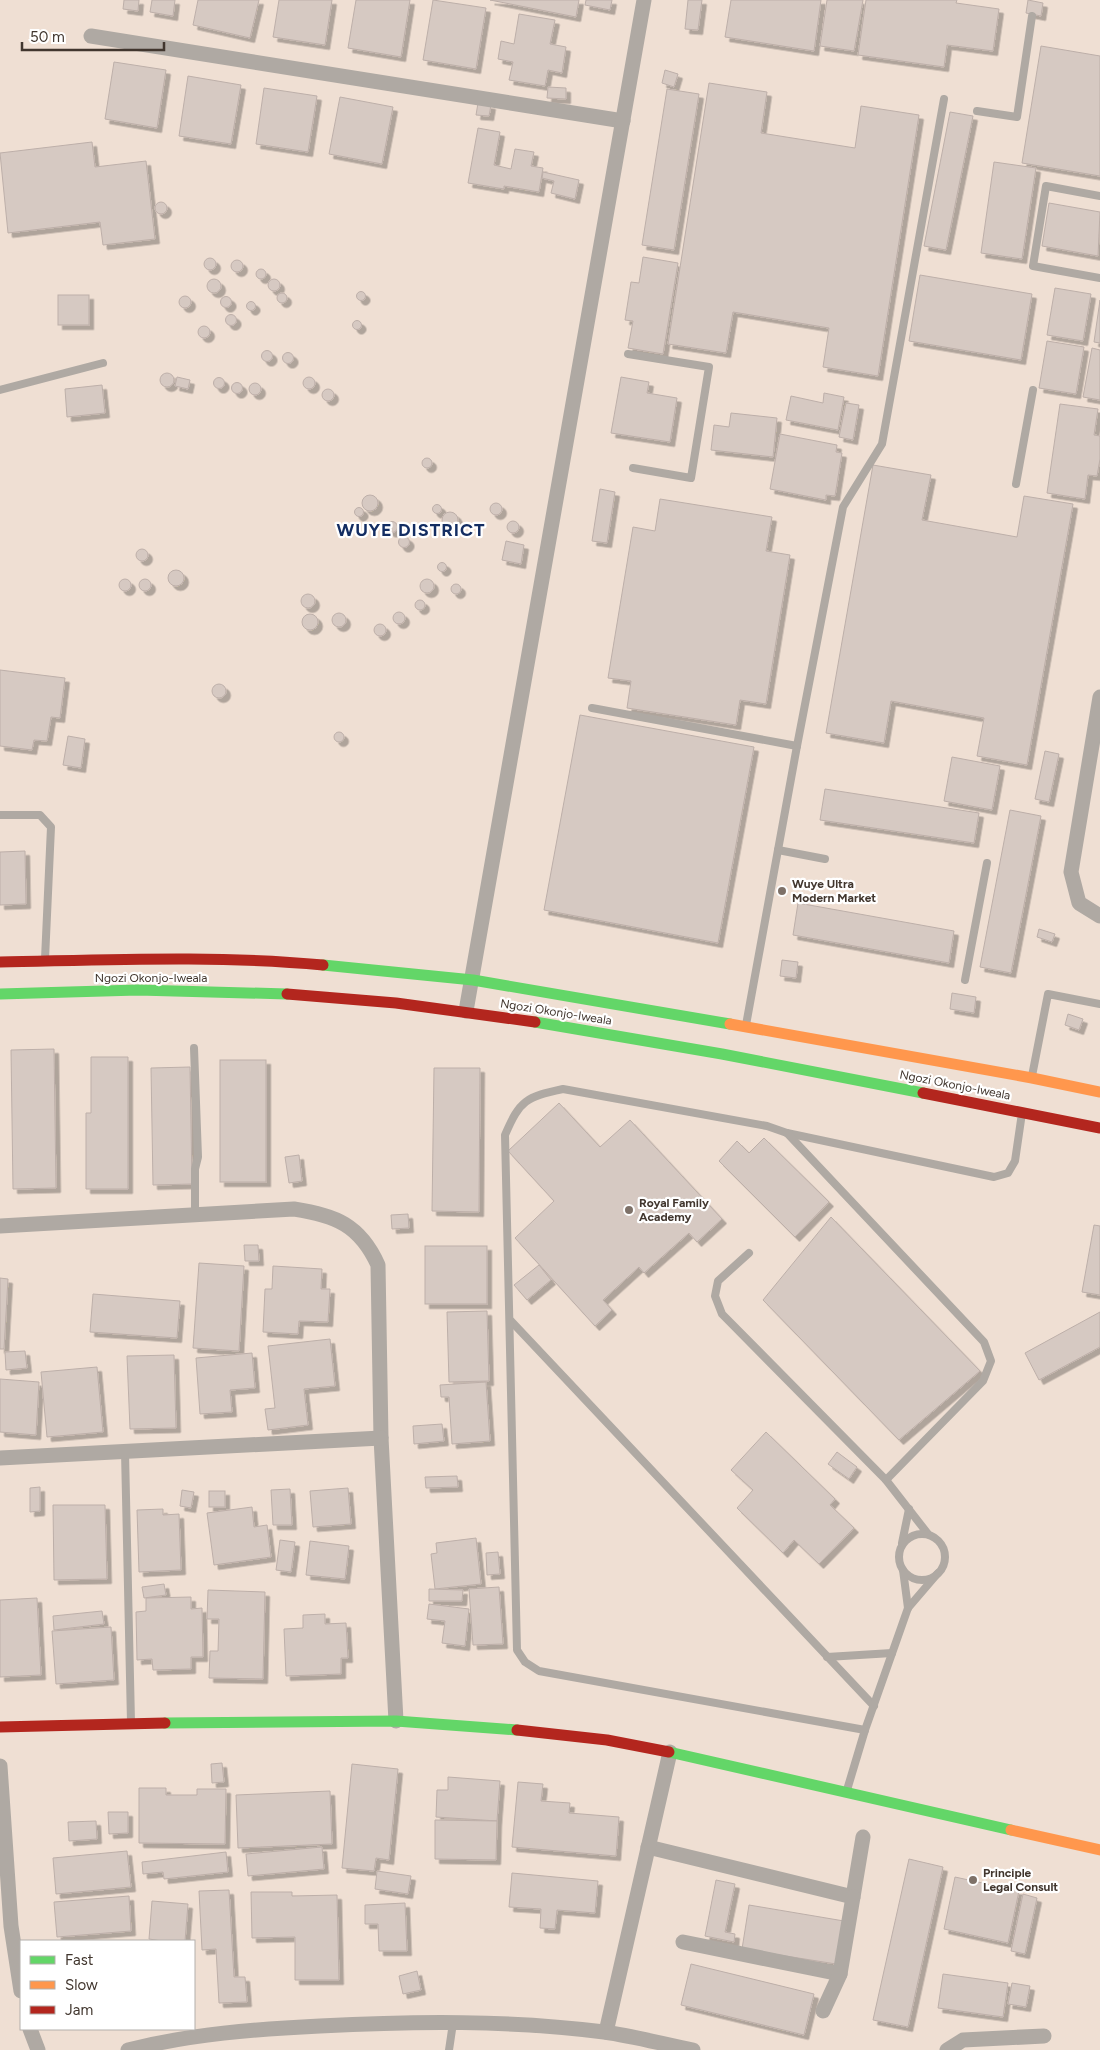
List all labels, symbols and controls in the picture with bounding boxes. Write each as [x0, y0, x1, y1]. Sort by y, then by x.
scale bar [22, 20, 165, 52]
text: 50 m [30, 28, 65, 46]
district label: WUYE DISTRICT [336, 519, 486, 541]
place label: Wuye Ultra Modern Market [792, 877, 876, 905]
marker: Wuye Ultra Modern Market [776, 885, 788, 897]
street label: Ngozi Okonjo-Iweala [95, 971, 207, 985]
street label: Ngozi Okonjo-Iweala [499, 996, 613, 1028]
street label: Ngozi Okonjo-Iweala [898, 1067, 1012, 1103]
place label: Royal Family Academy [639, 1196, 709, 1224]
marker: Royal Family Academy [623, 1204, 635, 1216]
place label: Principle Legal Consult [983, 1866, 1058, 1894]
marker: Principle Legal Consult [967, 1874, 979, 1886]
legend [20, 1940, 195, 2030]
text: Fast [65, 1951, 94, 1969]
text: Slow [65, 1976, 98, 1994]
text: Jam [65, 2001, 93, 2019]

